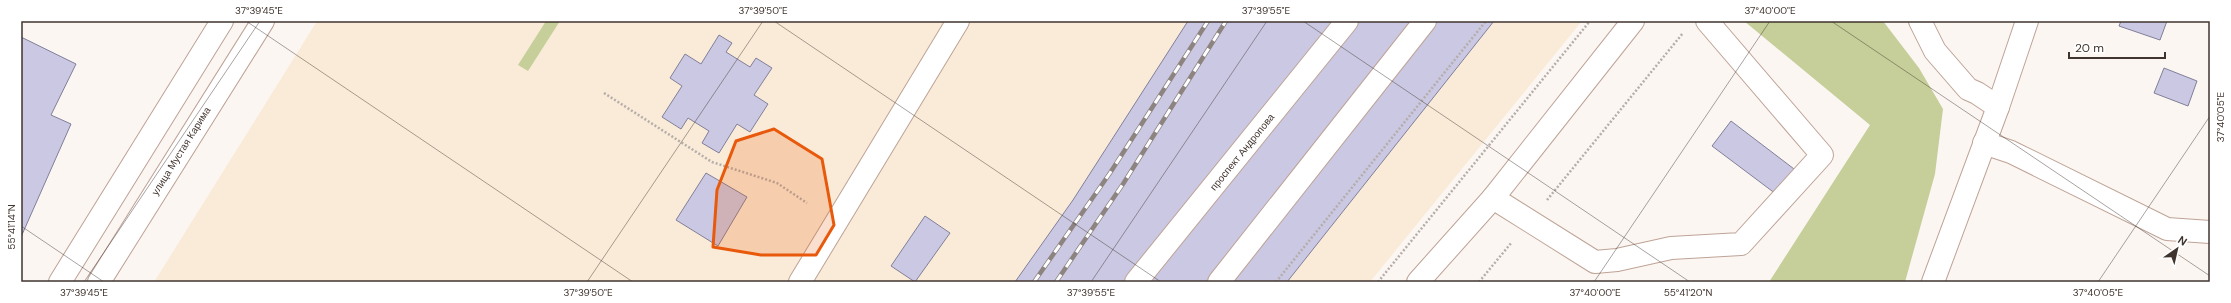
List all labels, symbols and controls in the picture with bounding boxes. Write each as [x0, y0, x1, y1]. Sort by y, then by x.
text: 37°39'45"E [235, 4, 283, 17]
text: 37°39'50"E [738, 4, 788, 17]
text: 37°39'55"E [1242, 4, 1290, 17]
text: 37°40'00"E [1744, 4, 1796, 17]
scale bar [2069, 34, 2165, 60]
text: 20 m [2075, 40, 2104, 56]
text: 37°40'05"E [2214, 91, 2227, 142]
street label: улица Мустая Карима [149, 104, 214, 198]
street label: проспект Андропова [1207, 111, 1277, 193]
text: 55°41'14"N [5, 204, 18, 250]
north arrow [2157, 229, 2197, 269]
text: N [2175, 233, 2190, 249]
text: 37°39'45"E [60, 286, 108, 299]
text: 37°39'50"E [563, 286, 613, 299]
text: 37°39'55"E [1067, 286, 1115, 299]
text: 37°40'00"E [1569, 286, 1621, 299]
text: 55°41'20"N [1664, 286, 1712, 299]
text: 37°40'05"E [2073, 286, 2124, 299]

